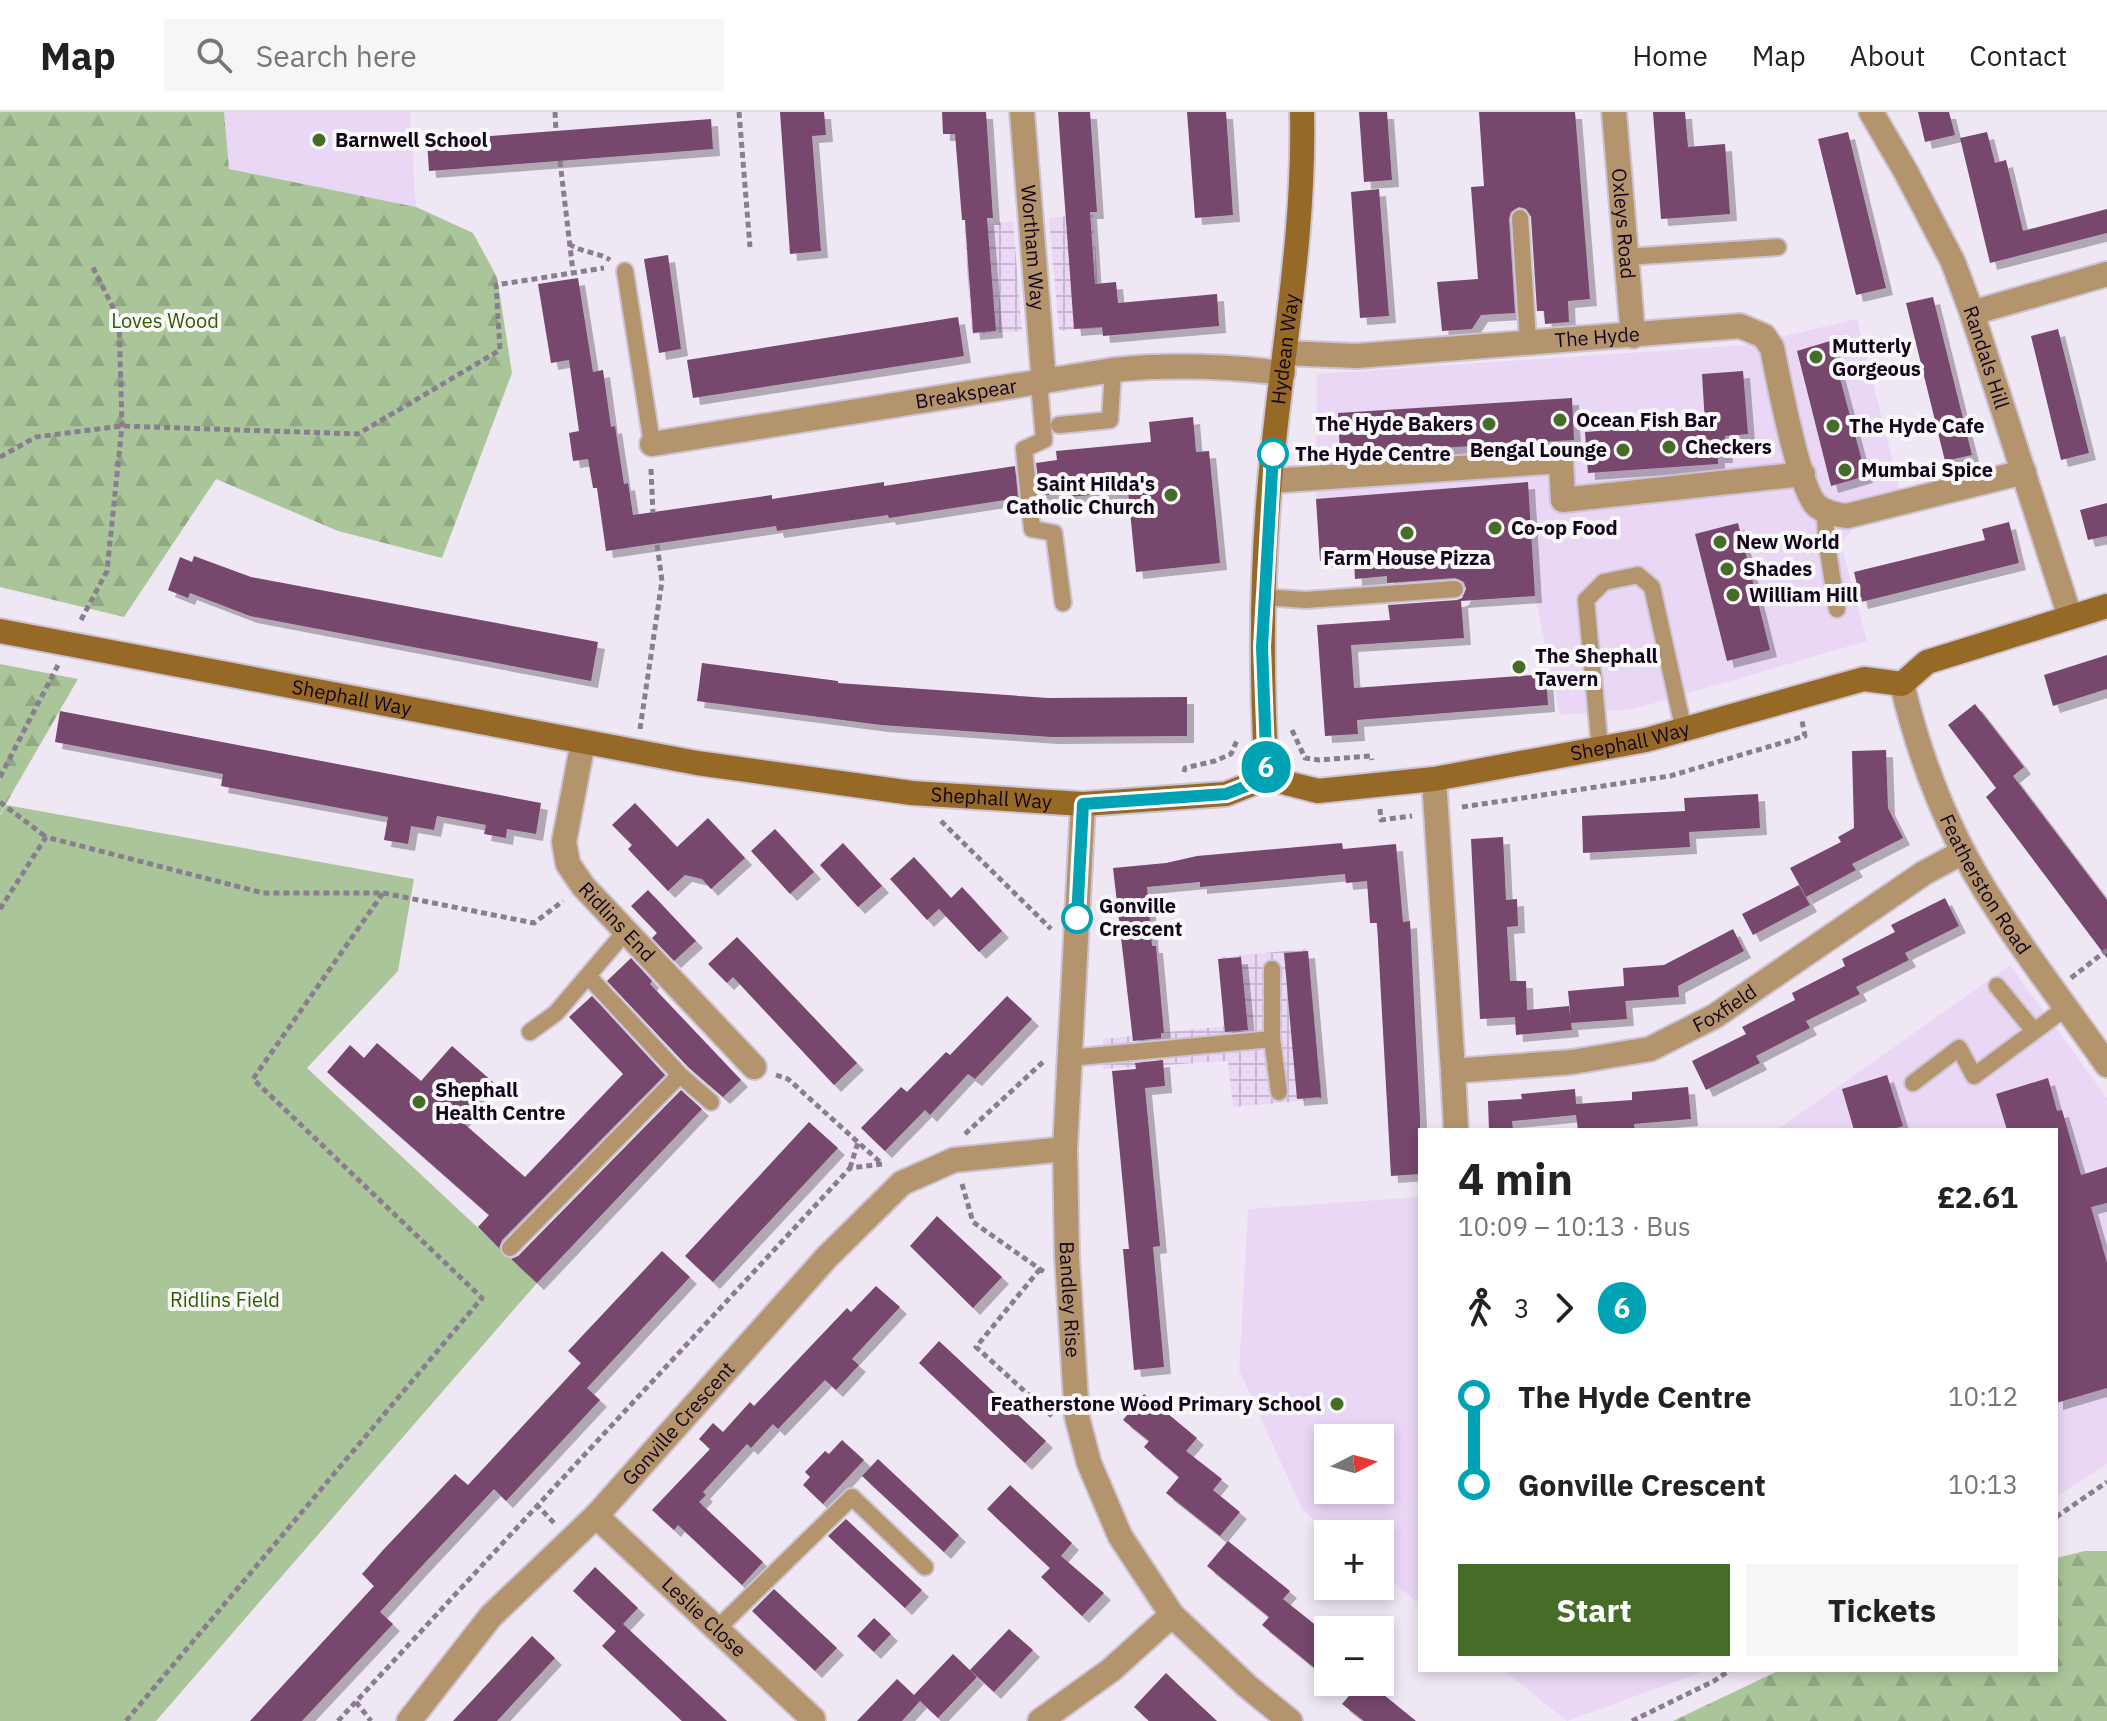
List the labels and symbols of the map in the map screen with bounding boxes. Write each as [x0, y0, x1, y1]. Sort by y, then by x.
place label: Barnwell School [335, 126, 488, 153]
marker: Barnwell School [310, 131, 328, 149]
street label: Oxleys Road [1606, 167, 1642, 280]
street label: Wortham Way [1015, 184, 1052, 311]
street label: Hydean Way [1264, 292, 1304, 406]
street label: Randals Hill [1957, 302, 2016, 412]
park label: Loves Wood [111, 307, 219, 334]
street label: The Hyde [1554, 320, 1641, 353]
place label: Mutterly Gorgeous [1832, 332, 1921, 382]
marker: Mutterly Gorgeous [1807, 348, 1825, 366]
street label: Breakspear [913, 372, 1019, 415]
place label: Ocean Fish Bar [1576, 406, 1717, 433]
place label: The Hyde Bakers [1315, 410, 1473, 437]
marker: Ocean Fish Bar [1551, 411, 1569, 429]
place label: The Hyde Cafe [1849, 412, 1984, 439]
marker: The Hyde Bakers [1480, 415, 1498, 433]
marker: The Hyde Cafe [1824, 417, 1842, 435]
place label: Checkers [1685, 433, 1772, 460]
place label: Bengal Lounge [1470, 436, 1607, 463]
marker: Checkers [1660, 438, 1678, 456]
marker: The Hyde Centre [1258, 439, 1288, 469]
place label: The Hyde Centre [1295, 440, 1451, 467]
marker: Bengal Lounge [1614, 441, 1632, 459]
place label: Mumbai Spice [1861, 456, 1993, 483]
marker: Mumbai Spice [1836, 461, 1854, 479]
place label: Saint Hilda's Catholic Church [1006, 470, 1155, 520]
marker: Saint Hilda's Catholic Church [1162, 486, 1180, 504]
place label: Co-op Food [1511, 514, 1618, 541]
marker: Co-op Food [1486, 519, 1504, 537]
marker: Farm House Pizza [1398, 524, 1416, 542]
place label: New World [1736, 528, 1840, 555]
marker: New World [1711, 533, 1729, 551]
place label: Farm House Pizza [1323, 544, 1491, 571]
place label: Shades [1743, 555, 1812, 582]
marker: Shades [1718, 560, 1736, 578]
place label: William Hill [1749, 581, 1858, 608]
marker: William Hill [1724, 586, 1742, 604]
place label: The Shephall Tavern [1535, 642, 1658, 692]
marker: The Shephall Tavern [1510, 658, 1528, 676]
street label: Shephall Way [290, 673, 414, 722]
street label: Shephall Way [1568, 714, 1693, 767]
line badge: 6 [1240, 741, 1292, 793]
street label: Shephall Way [930, 780, 1053, 815]
street label: Featherston Road [1934, 809, 2038, 960]
street label: Ridlins End [573, 876, 661, 967]
place label: Gonville Crescent [1099, 892, 1182, 942]
marker: Gonville Crescent [1062, 903, 1092, 933]
street label: Foxfield [1688, 978, 1762, 1038]
place label: Shephall Health Centre [435, 1076, 565, 1126]
marker: Shephall Health Centre [410, 1093, 428, 1111]
street label: Bandley Rise [1054, 1241, 1087, 1358]
park label: Ridlins Field [170, 1286, 280, 1313]
street label: Gonville Crescent [616, 1356, 740, 1491]
place label: Featherstone Wood Primary School [991, 1390, 1321, 1417]
marker: Featherstone Wood Primary School [1328, 1395, 1346, 1413]
north arrow [1314, 1424, 1394, 1504]
street label: Leslie Close [656, 1570, 753, 1663]

